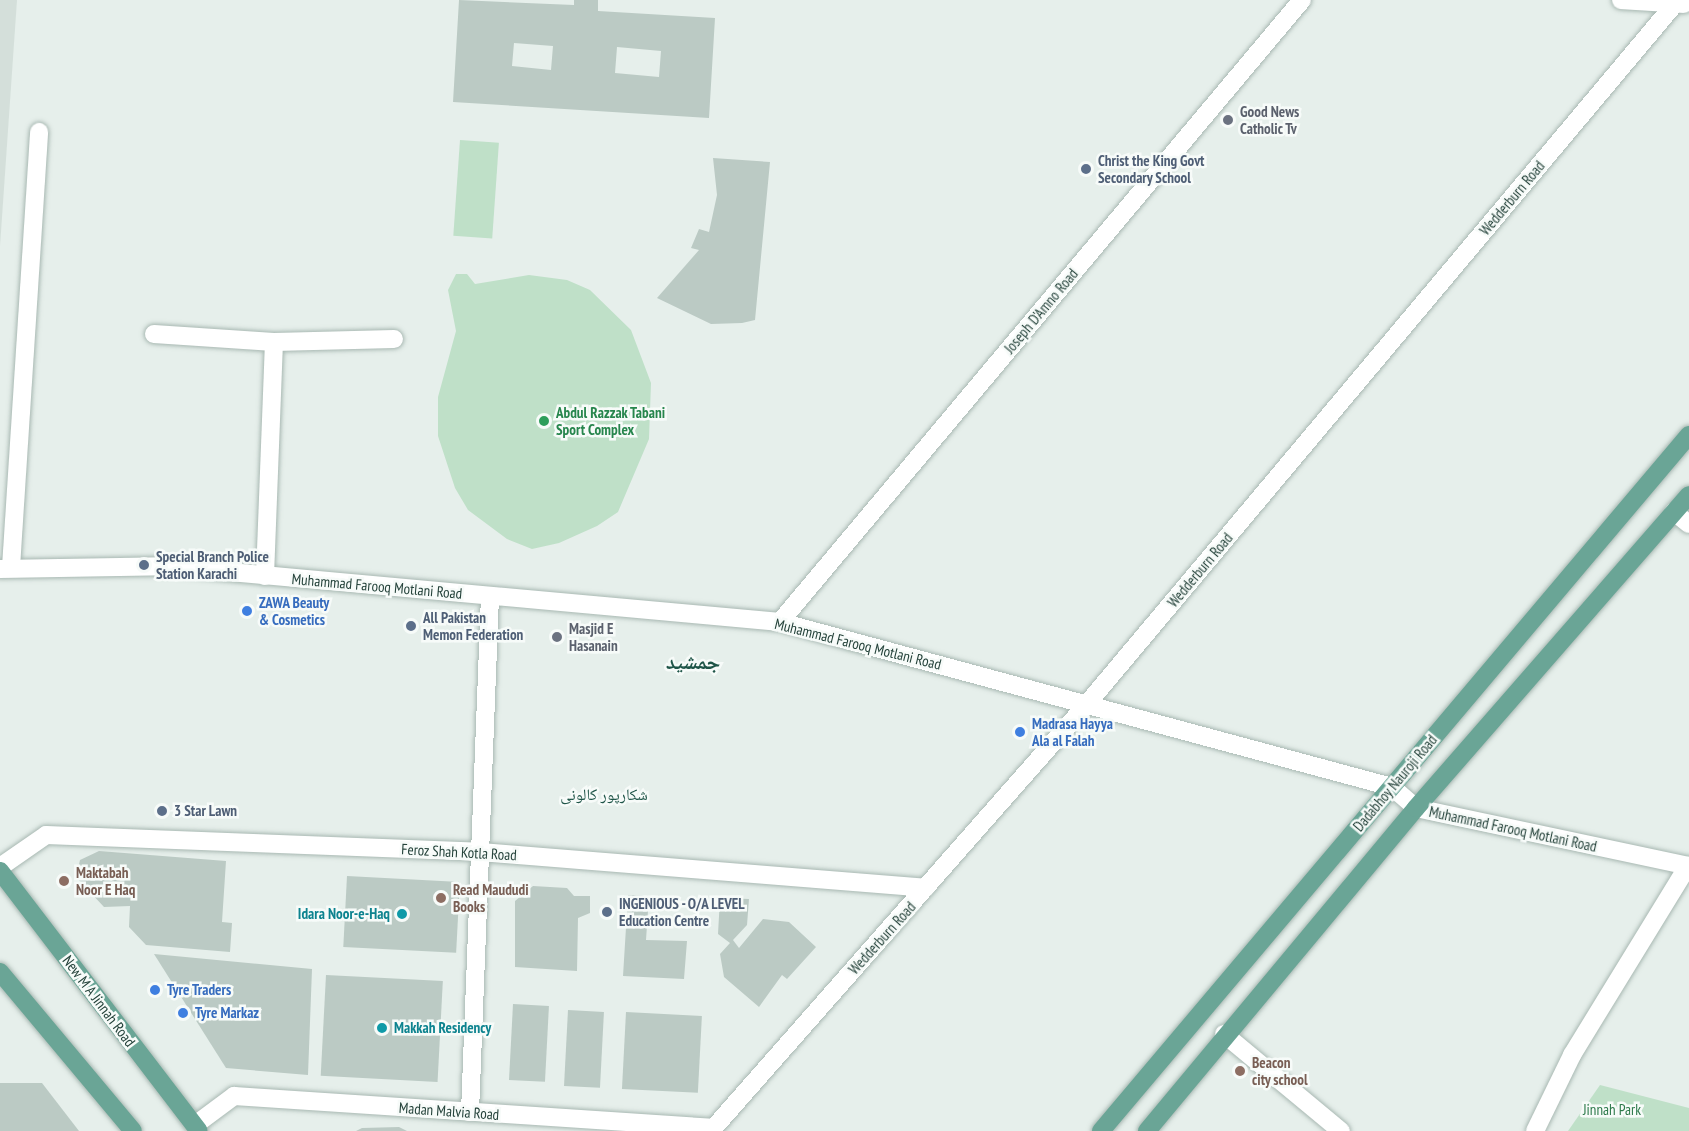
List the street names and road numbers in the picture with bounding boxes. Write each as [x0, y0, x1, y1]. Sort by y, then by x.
street label: Wedderburn Road [1476, 157, 1548, 239]
street label: Joseph D'Amno Road [1000, 265, 1082, 357]
street label: Wedderburn Road [1164, 529, 1236, 611]
street label: Muhammad Farooq Motlani Road [291, 570, 463, 602]
street label: Muhammad Farooq Motlani Road [773, 615, 943, 673]
street label: Dadabhoy Nauroji Road [1349, 731, 1441, 835]
street label: Muhammad Farooq Motlani Road [1427, 802, 1599, 856]
street label: Feroz Shah Kotla Road [401, 840, 517, 864]
street label: Wedderburn Road [845, 898, 919, 978]
street label: New M A Jinnah Road [59, 951, 139, 1051]
street label: Madan Malvia Road [398, 1099, 500, 1123]

